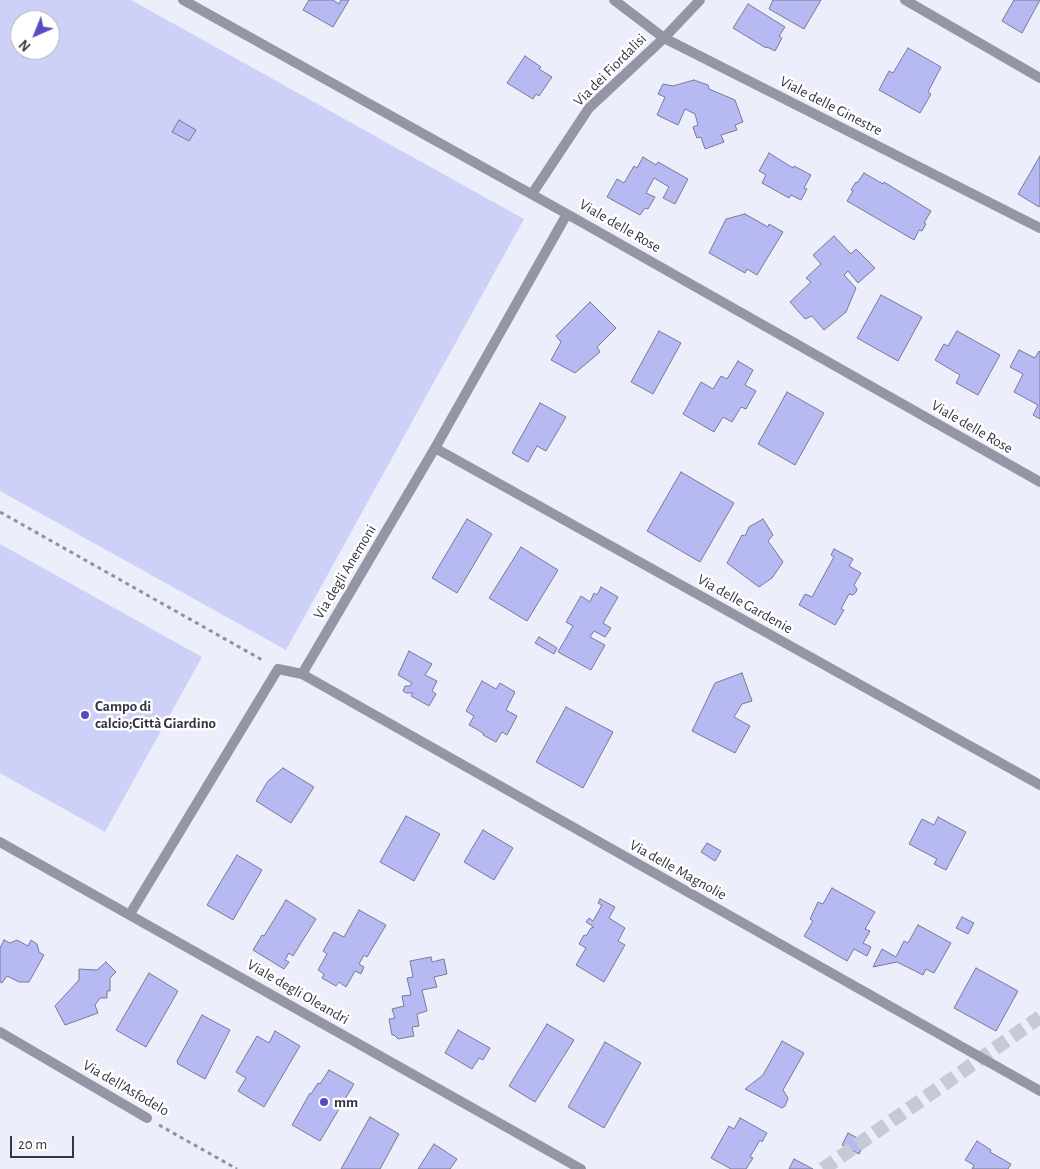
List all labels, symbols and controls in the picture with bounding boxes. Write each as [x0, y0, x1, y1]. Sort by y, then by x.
north arrow [10, 10, 60, 60]
street label: Via dei Fiordalisi [570, 30, 650, 110]
text: N [17, 37, 34, 53]
street label: Viale delle Ginestre [777, 72, 885, 140]
street label: Viale delle Rose [576, 195, 664, 257]
street label: Viale delle Rose [928, 396, 1016, 458]
street label: Via degli Anemoni [310, 522, 380, 622]
street label: Via delle Gardenie [694, 570, 796, 638]
place label: Campo di calcio;Città Giardino [95, 697, 216, 732]
marker: Campo di calcio;Città Giardino [79, 709, 91, 721]
street label: Via delle Magnolie [626, 836, 730, 904]
street label: Viale degli Oleandri [244, 956, 352, 1028]
street label: Via dell'Asfodelo [80, 1056, 172, 1120]
place label: mm [334, 1093, 358, 1111]
marker: mm [318, 1096, 330, 1108]
scale bar [12, 1126, 76, 1158]
text: 20 m [18, 1137, 47, 1152]

